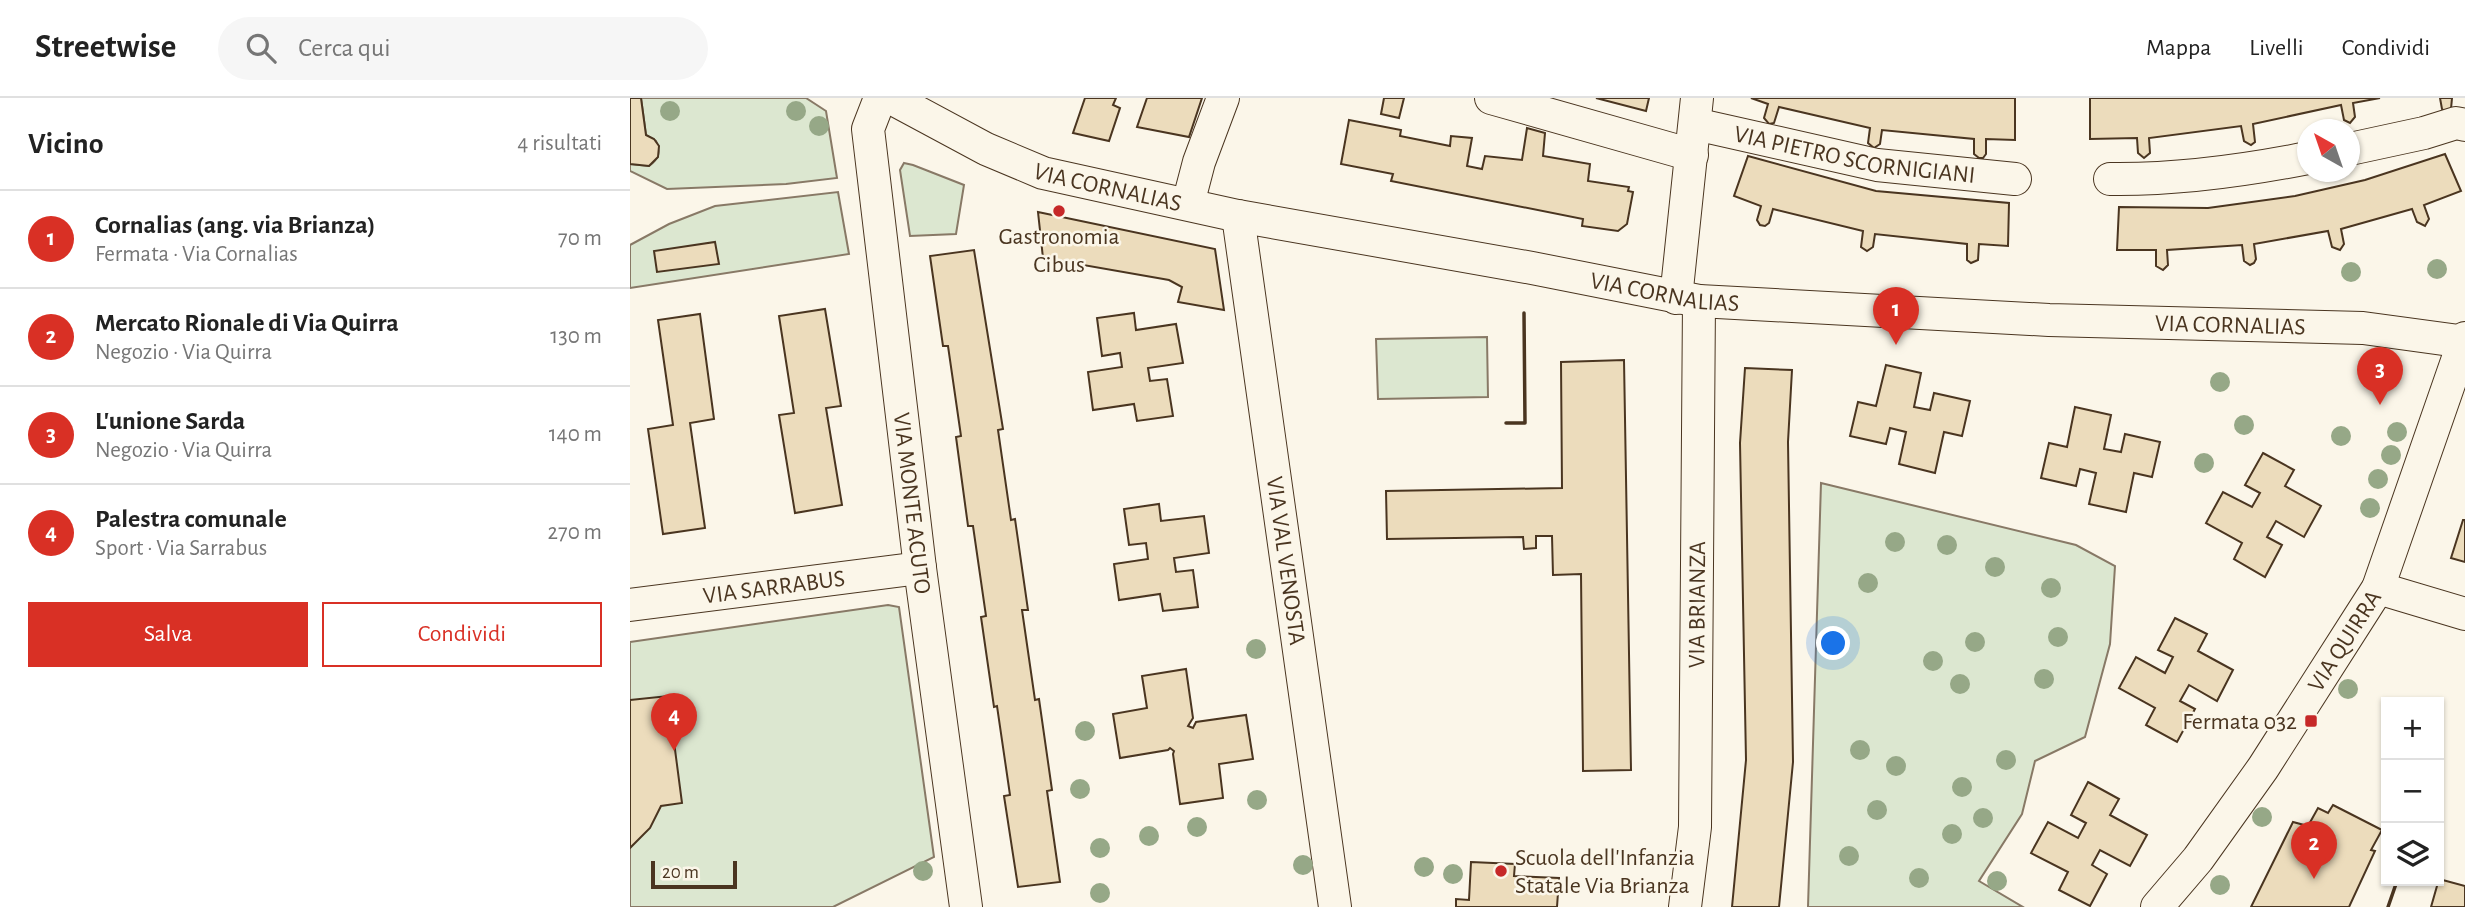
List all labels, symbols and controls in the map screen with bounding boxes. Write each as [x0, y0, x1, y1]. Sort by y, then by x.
search box [218, 17, 708, 80]
icon: search [242, 29, 280, 67]
text: Streetwise [35, 31, 176, 64]
text: Cerca qui [298, 35, 391, 61]
text: Mappa [2146, 36, 2211, 60]
text: Livelli [2249, 36, 2304, 60]
text: Condividi [2342, 36, 2430, 60]
north arrow [2297, 119, 2360, 182]
street label: VIA PIETRO SCORNIGIANI [1732, 122, 1976, 188]
text: Vicino [28, 129, 104, 159]
text: 4 risultati [517, 132, 602, 155]
street label: VIA CORNALIAS [1030, 159, 1184, 216]
marker: Gastronomia Cibus [1051, 203, 1067, 219]
text: Cornalias (ang. via Brianza) [95, 212, 376, 238]
place label: Gastronomia Cibus [998, 225, 1120, 277]
text: 1 [47, 227, 55, 250]
text: 70 m [558, 227, 602, 250]
text: Fermata · Via Cornalias [95, 243, 298, 266]
street label: VIA CORNALIAS [1588, 269, 1740, 316]
pin: 1 [1873, 287, 1919, 345]
text: Mercato Rionale di Via Quirra [95, 310, 399, 336]
street label: VIA CORNALIAS [2155, 312, 2306, 340]
text: 2 [46, 325, 56, 348]
text: 130 m [550, 325, 602, 348]
text: Negozio · Via Quirra [95, 341, 272, 364]
pin: 3 [2357, 347, 2403, 405]
text: L'unione Sarda [95, 408, 245, 434]
street label: VIA MONTE ACUTO [889, 411, 934, 595]
text: 3 [46, 423, 56, 446]
text: 140 m [549, 423, 602, 446]
text: Negozio · Via Quirra [95, 439, 272, 462]
street label: VIA VAL VENOSTA [1262, 475, 1309, 647]
text: Palestra comunale [95, 506, 287, 532]
text: 4 [45, 521, 57, 544]
text: 270 m [548, 521, 602, 544]
text: Sport · Via Sarrabus [95, 537, 267, 560]
street label: VIA BRIANZA [1685, 541, 1710, 668]
street label: VIA SARRABUS [702, 567, 846, 609]
street label: VIA QUIRRA [2304, 586, 2386, 696]
button: Salva [28, 602, 308, 667]
button: Condividi [322, 602, 602, 667]
your location [1816, 626, 1850, 660]
pin: 4 [651, 693, 697, 751]
map controls [2381, 697, 2444, 886]
button: + [2381, 697, 2444, 760]
place label: Fermata 032 [2182, 710, 2297, 734]
marker: Fermata 032 [2303, 713, 2319, 729]
button: − [2381, 760, 2444, 823]
pin: 2 [2291, 821, 2337, 879]
button: layers [2381, 823, 2444, 886]
place label: Scuola dell'Infanzia Statale Via Brianza [1515, 846, 1695, 898]
scale bar [651, 858, 737, 890]
text: 20 m [662, 863, 699, 882]
marker: Scuola dell'Infanzia Statale Via Brianza [1493, 863, 1509, 879]

